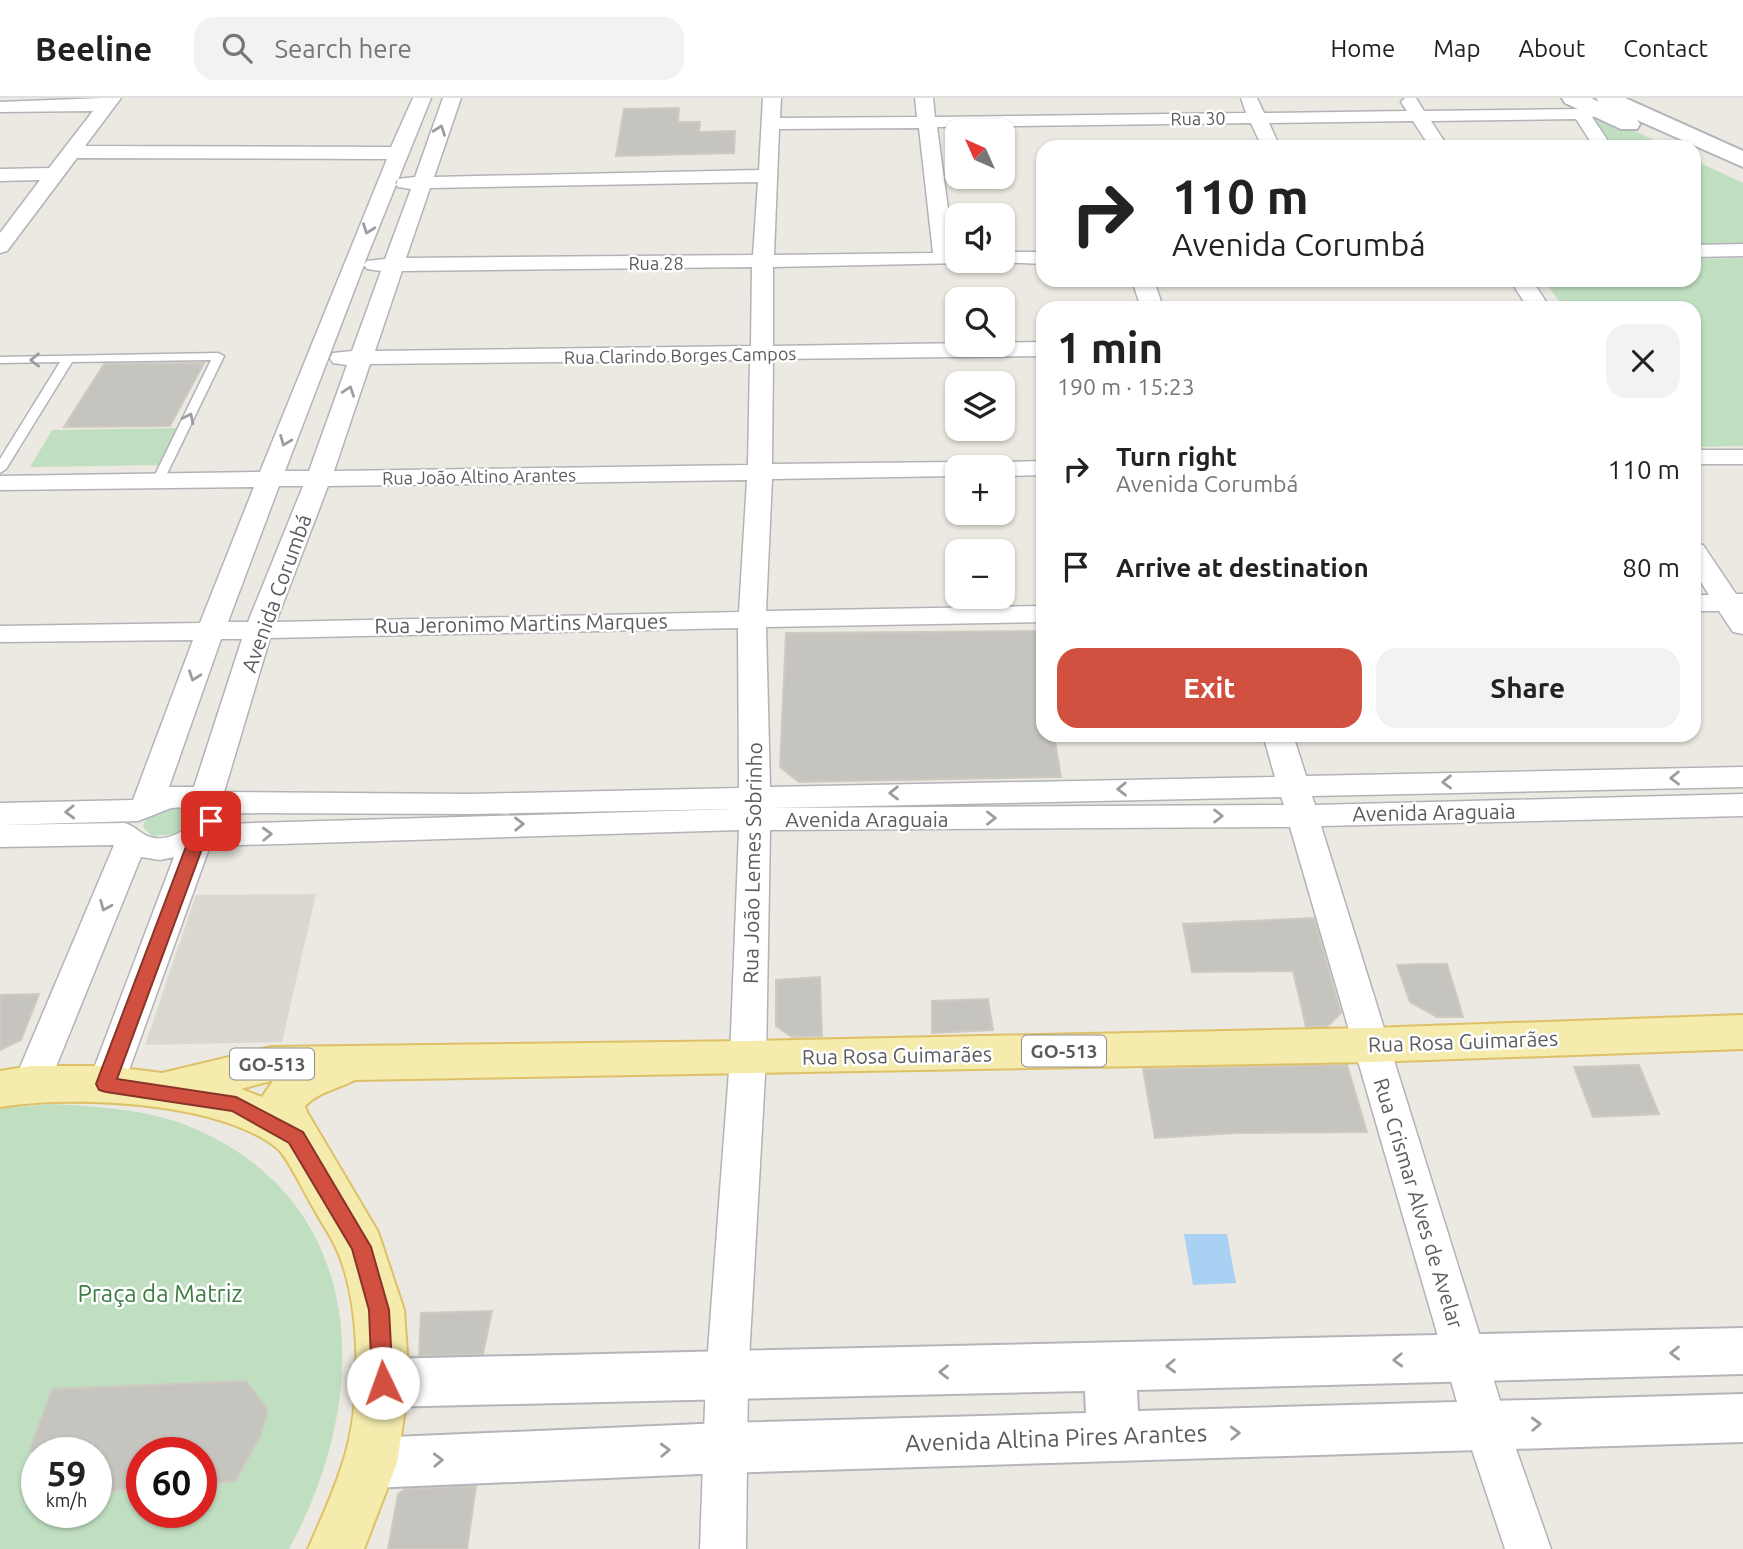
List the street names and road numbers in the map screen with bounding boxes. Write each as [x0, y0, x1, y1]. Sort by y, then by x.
street label: Rua 30 [1170, 108, 1226, 128]
street label: Rua 28 [628, 253, 684, 273]
street label: Rua Clarindo Borges Campos [564, 343, 796, 367]
street label: Rua João Altino Arantes [382, 464, 576, 488]
street label: Avenida Corumbá [236, 511, 316, 675]
street label: Rua Jeronimo Martins Marques [374, 608, 668, 638]
street label: Rua João Lemes Sobrinho [738, 742, 766, 984]
street label: Avenida Araguaia [1352, 799, 1516, 825]
street label: Avenida Araguaia [785, 807, 949, 831]
street label: Rua Rosa Guimarães [1368, 1026, 1558, 1056]
road number: GO-513 [1022, 1035, 1106, 1066]
street label: Rua Rosa Guimarães [802, 1041, 992, 1069]
road number: GO-513 [230, 1048, 314, 1080]
street label: Rua Crismar Alves de Avelar [1369, 1075, 1469, 1331]
street label: Avenida Altina Pires Arantes [904, 1419, 1208, 1457]

